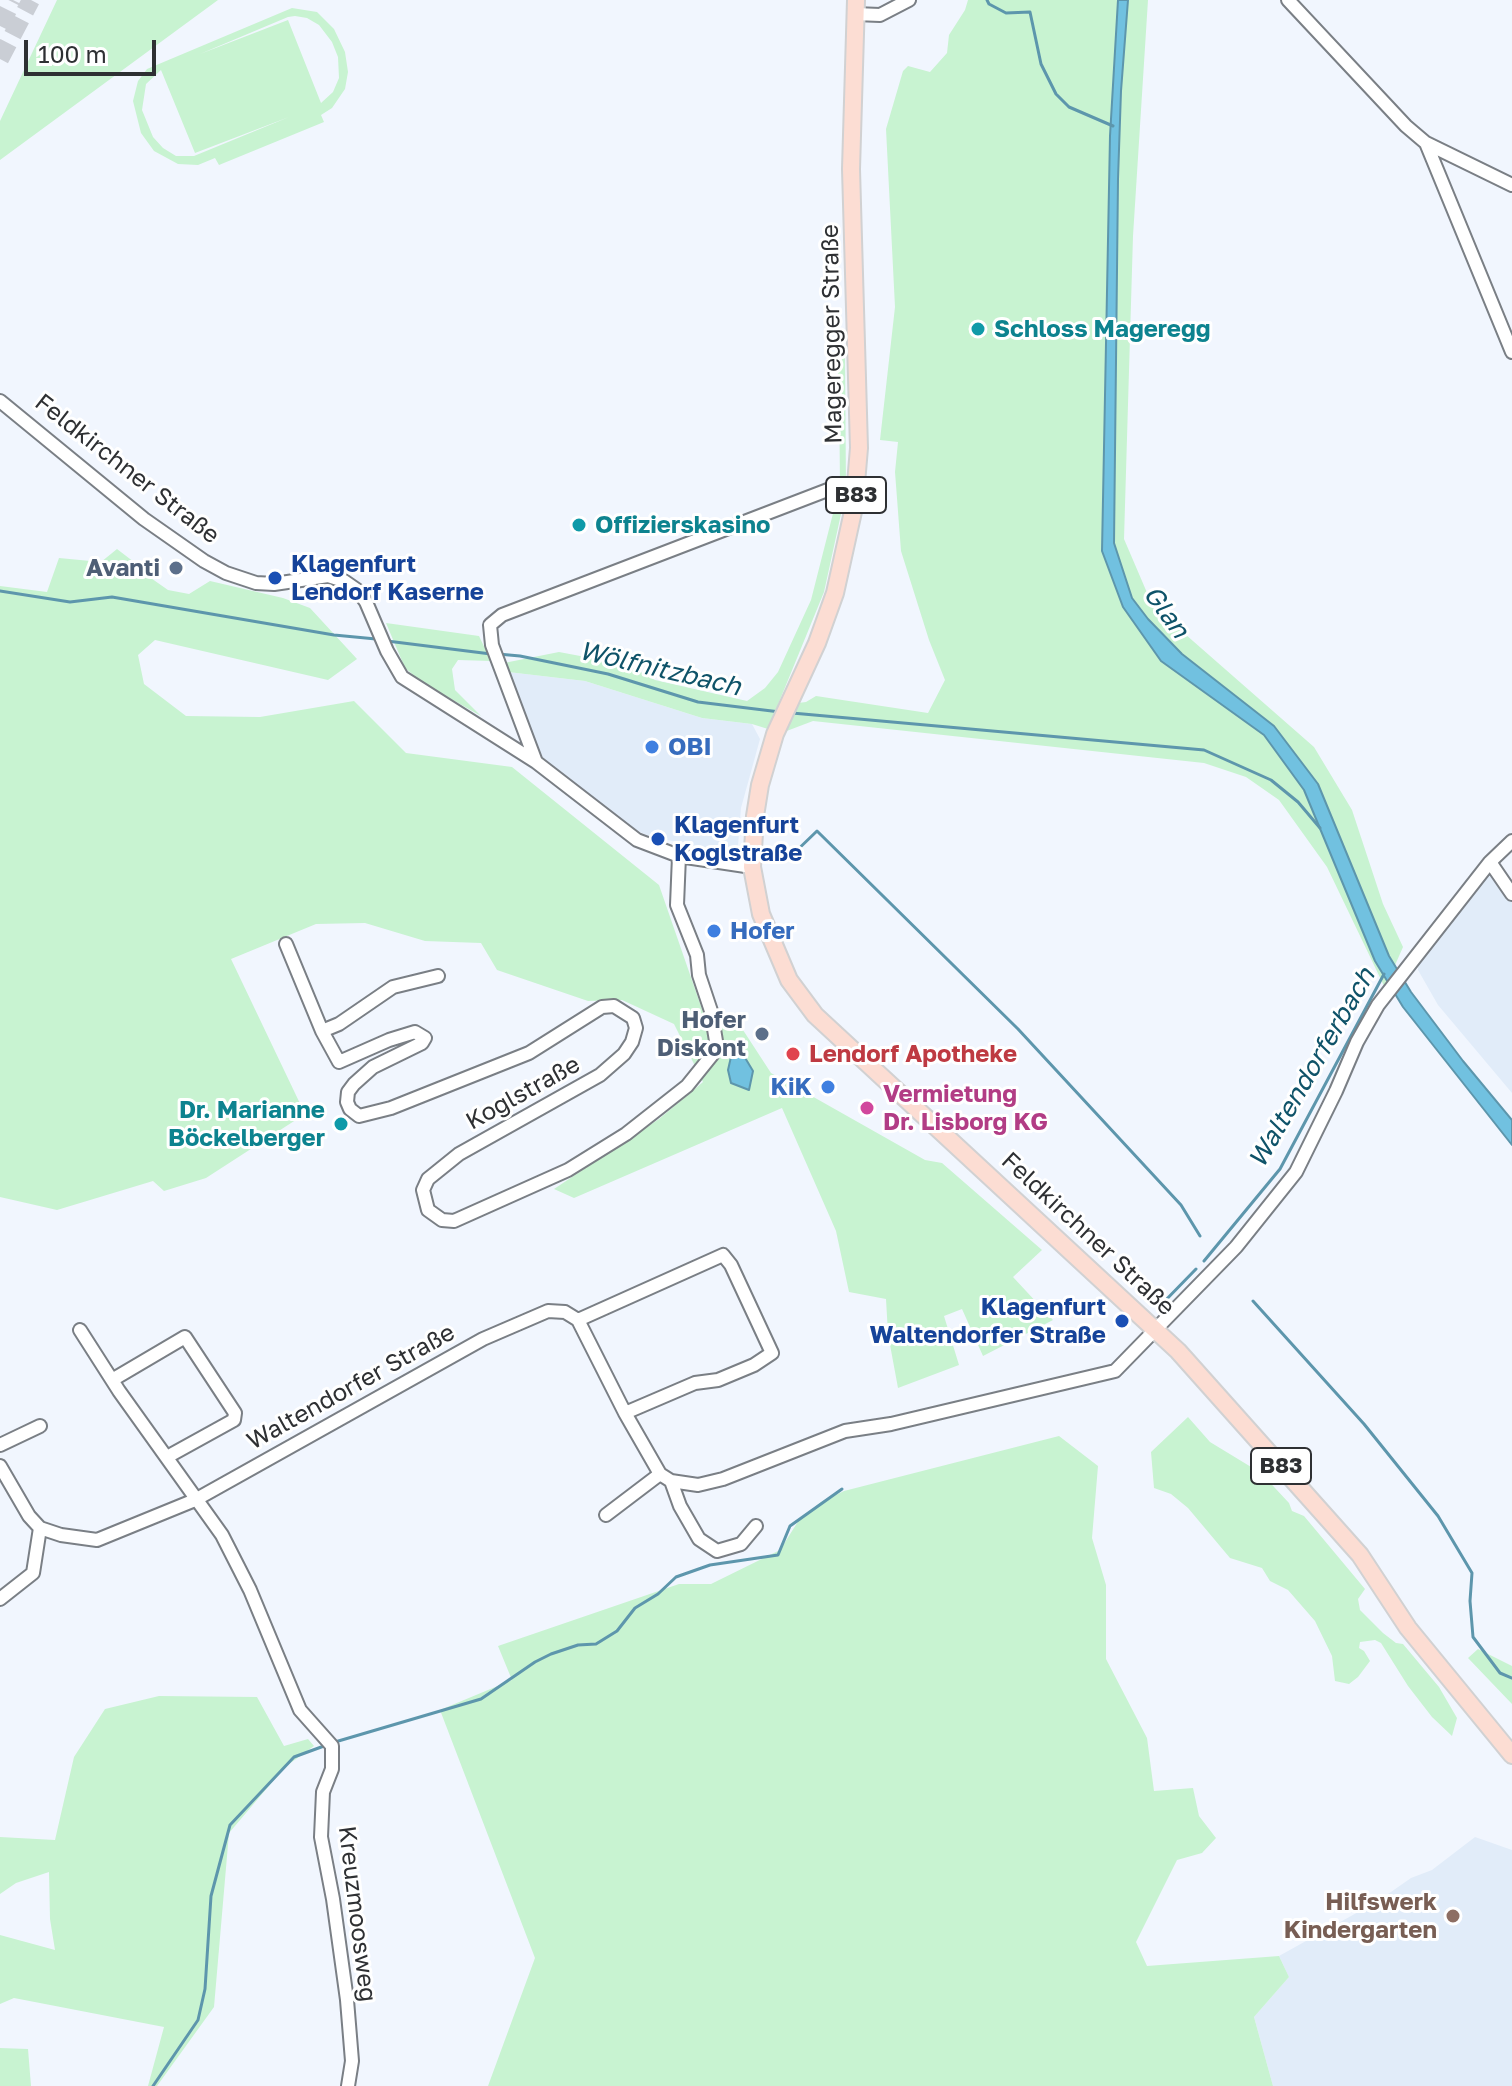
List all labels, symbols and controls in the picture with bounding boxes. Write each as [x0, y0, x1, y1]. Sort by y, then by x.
scale bar [28, 24, 160, 74]
text: 100 m [38, 39, 107, 68]
street label: Mageregger Straße [816, 224, 848, 444]
place label: Schloss Mageregg [994, 315, 1210, 343]
marker: Schloss Mageregg [969, 320, 987, 338]
street label: Feldkirchner Straße [29, 388, 225, 550]
road number: B83 [826, 477, 886, 513]
place label: Offizierskasino [595, 511, 770, 539]
marker: Offizierskasino [570, 516, 588, 534]
place label: Klagenfurt Lendorf Kaserne [291, 550, 484, 606]
place label: Avanti [86, 554, 160, 582]
marker: Avanti [167, 559, 185, 577]
marker: Klagenfurt Lendorf Kaserne [266, 569, 284, 587]
water label: Glan [1137, 580, 1195, 644]
water label: Wölfnitzbach [576, 635, 744, 703]
place label: OBI [668, 733, 712, 761]
marker: OBI [643, 738, 661, 756]
place label: Klagenfurt Koglstraße [674, 811, 802, 867]
marker: Klagenfurt Koglstraße [649, 830, 667, 848]
place label: Hofer [730, 917, 795, 945]
marker: Hofer [705, 922, 723, 940]
water label: Waltendorferbach [1242, 963, 1382, 1173]
place label: Hofer Diskont [657, 1006, 746, 1062]
marker: Hofer Diskont [753, 1025, 771, 1043]
place label: Lendorf Apotheke [809, 1040, 1017, 1068]
marker: Lendorf Apotheke [784, 1045, 802, 1063]
street label: Koglstraße [461, 1050, 585, 1136]
place label: KiK [771, 1073, 812, 1101]
marker: KiK [819, 1078, 837, 1096]
place label: Vermietung Dr. Lisborg KG [883, 1080, 1048, 1136]
place label: Dr. Marianne Böckelberger [168, 1096, 325, 1152]
marker: Vermietung Dr. Lisborg KG [858, 1099, 876, 1117]
marker: Dr. Marianne Böckelberger [332, 1115, 350, 1133]
street label: Feldkirchner Straße [995, 1146, 1181, 1322]
place label: Klagenfurt Waltendorfer Straße [869, 1293, 1106, 1349]
marker: Klagenfurt Waltendorfer Straße [1113, 1312, 1131, 1330]
street label: Waltendorfer Straße [242, 1318, 460, 1456]
road number: B83 [1251, 1448, 1311, 1484]
street label: Kreuzmoosweg [332, 1824, 382, 2004]
place label: Hilfswerk Kindergarten [1284, 1888, 1437, 1944]
marker: Hilfswerk Kindergarten [1444, 1907, 1462, 1925]

